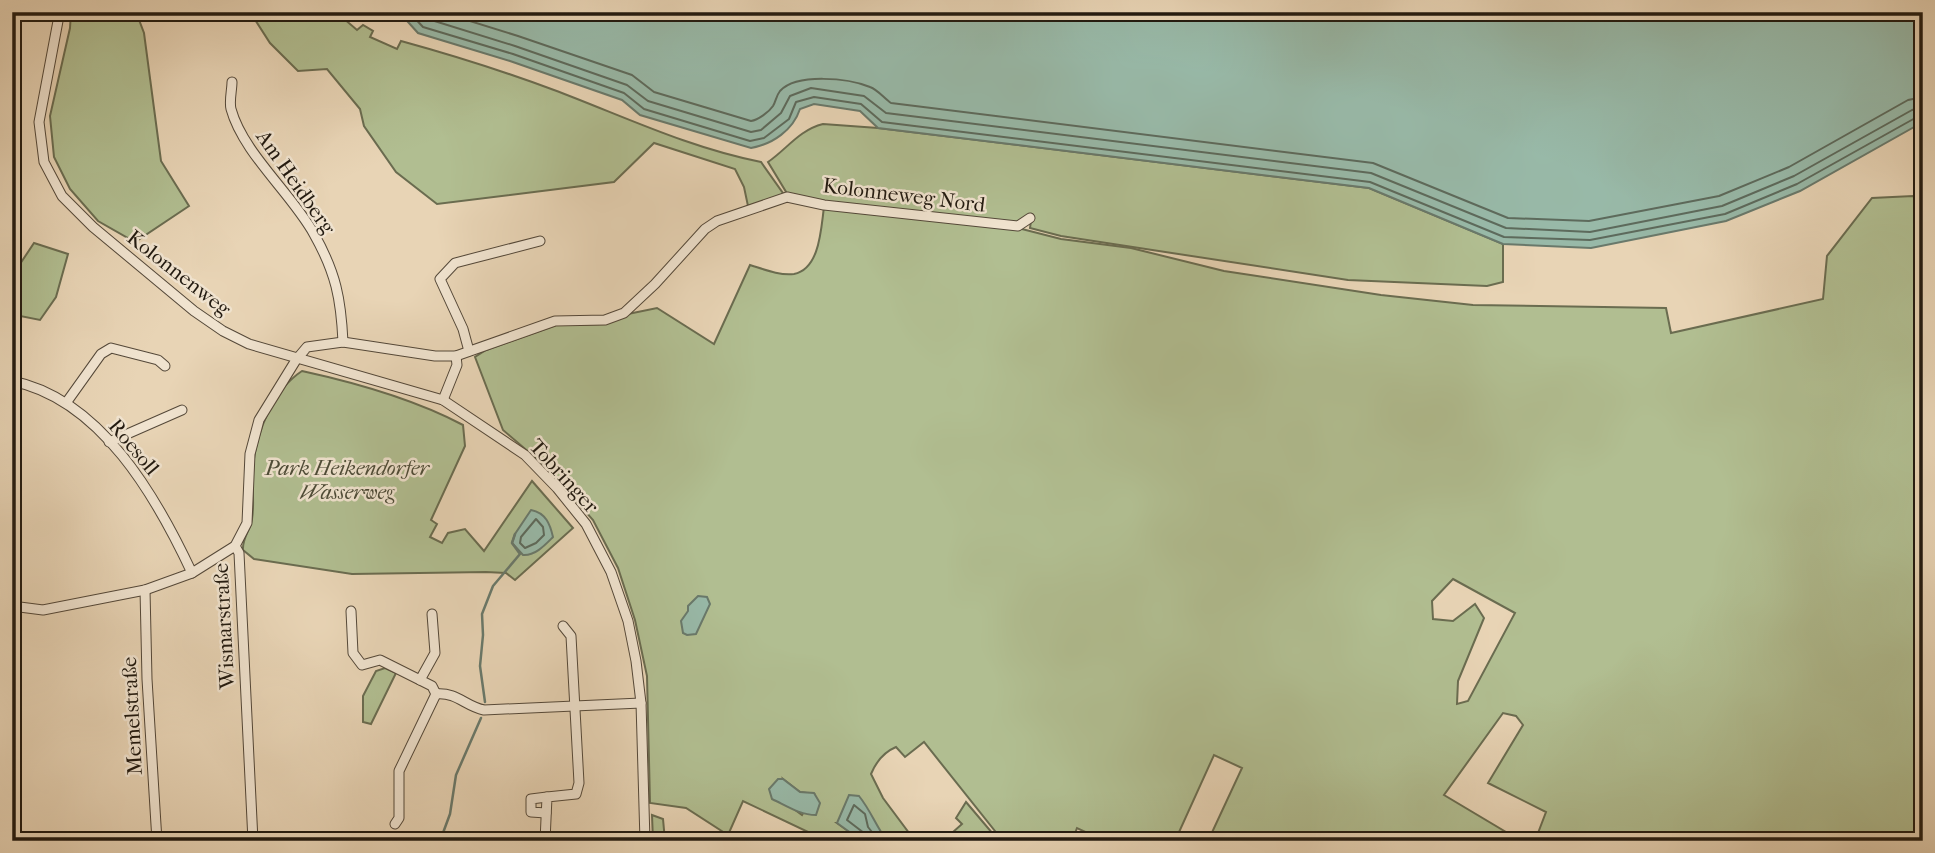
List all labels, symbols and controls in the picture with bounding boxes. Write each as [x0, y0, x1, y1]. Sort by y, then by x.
street label: Am Heidberg [251, 125, 341, 239]
street label: Kolonneweg Nord [821, 173, 987, 217]
street label: Kolonnenweg [122, 225, 236, 321]
street label: Roesoll [104, 414, 164, 480]
street label: Tobringer [524, 434, 604, 518]
park label: Park Heikendorfer Wasserweg [264, 456, 431, 504]
street label: Wismarstraße [209, 562, 239, 691]
street label: Memelstraße [117, 656, 147, 776]

